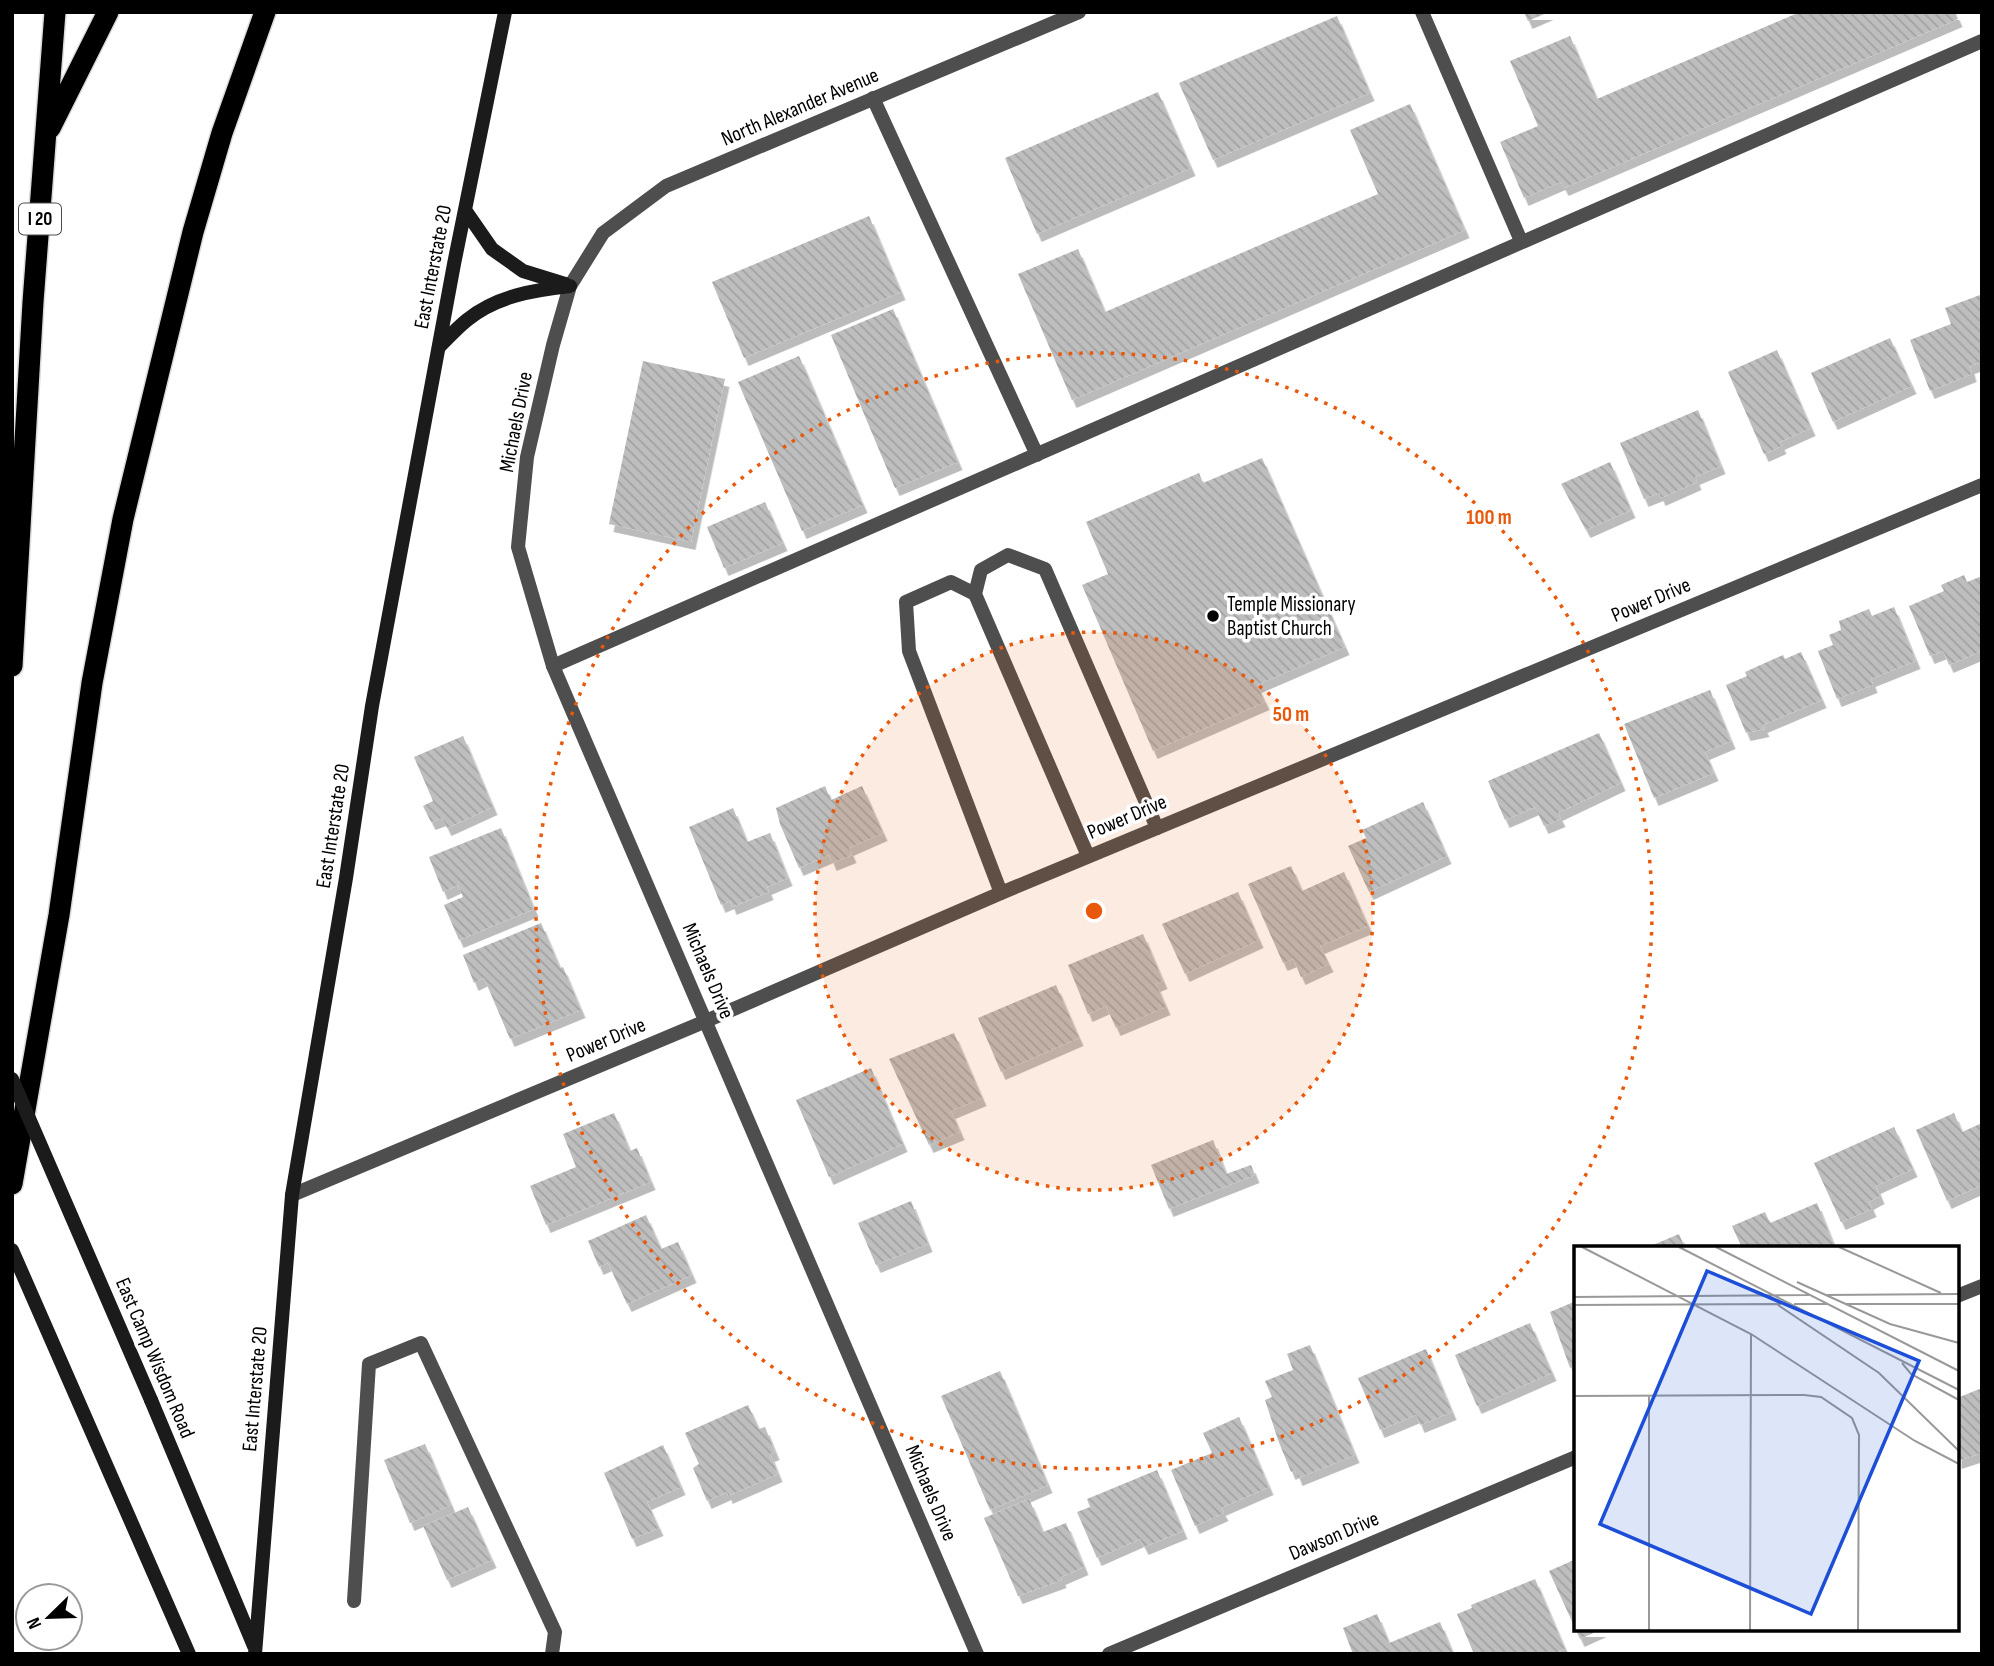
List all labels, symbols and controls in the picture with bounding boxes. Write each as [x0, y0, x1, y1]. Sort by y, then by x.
street label: North Alexander Avenue [718, 63, 882, 151]
street label: East Interstate 20 [409, 203, 457, 331]
road number: I 20 [19, 204, 61, 234]
street label: Michaels Drive [494, 370, 538, 474]
text: 100 m [1466, 505, 1512, 530]
street label: Power Drive [1608, 572, 1694, 628]
place label: Temple Missionary Baptist Church [1227, 592, 1356, 641]
marker: Temple Missionary Baptist Church [1205, 608, 1221, 624]
text: 50 m [1273, 702, 1309, 727]
street label: East Interstate 20 [311, 762, 355, 890]
street label: Power Drive [1084, 789, 1170, 845]
centre of rings [1082, 899, 1106, 923]
street label: Michaels Drive [677, 919, 739, 1023]
street label: Power Drive [563, 1012, 649, 1068]
inset map [1574, 1246, 1959, 1631]
street label: East Camp Wisdom Road [110, 1274, 200, 1442]
street label: East Interstate 20 [237, 1325, 273, 1453]
street label: Michaels Drive [900, 1441, 962, 1545]
street label: Dawson Drive [1285, 1506, 1383, 1566]
north arrow [14, 1582, 84, 1652]
text: N [22, 1614, 47, 1632]

